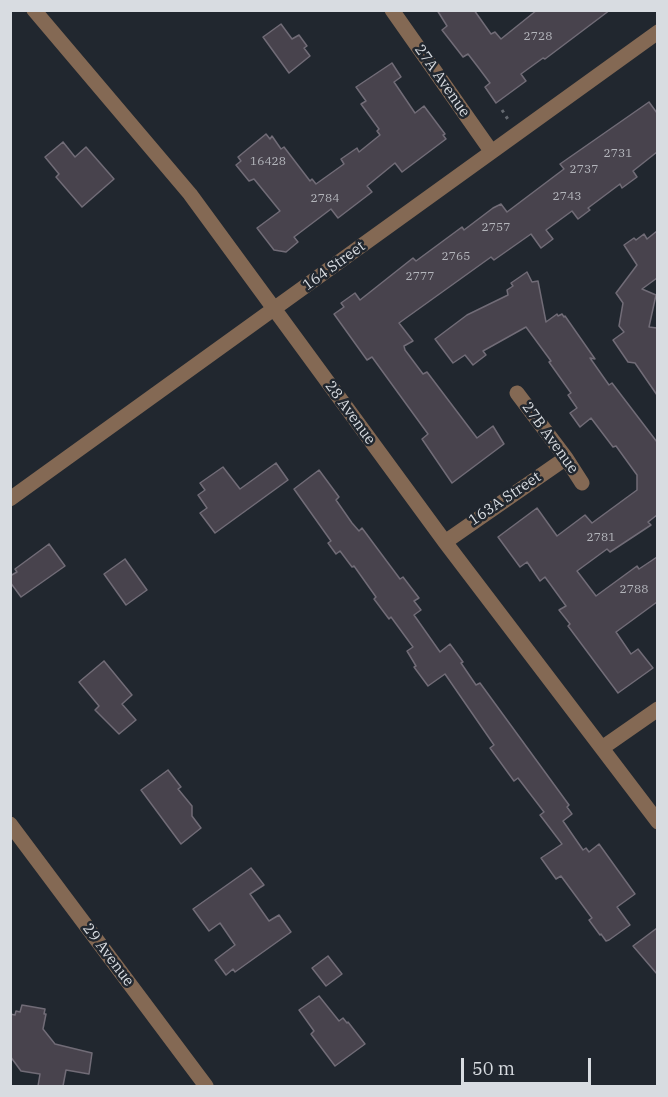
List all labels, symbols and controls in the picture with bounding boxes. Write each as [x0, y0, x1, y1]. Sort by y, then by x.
house number: 2728 [524, 30, 552, 44]
street label: 27A Avenue [410, 41, 474, 121]
house number: 2731 [604, 147, 632, 161]
house number: 16428 [250, 155, 286, 169]
house number: 2737 [570, 163, 598, 177]
house number: 2743 [553, 190, 581, 204]
house number: 2784 [311, 192, 339, 206]
house number: 2757 [482, 221, 510, 235]
street label: 164 Street [299, 237, 369, 295]
house number: 2765 [442, 250, 470, 264]
house number: 2777 [406, 270, 434, 284]
street label: 28 Avenue [321, 378, 379, 448]
street label: 27B Avenue [518, 399, 582, 477]
street label: 163A Street [466, 468, 544, 530]
house number: 2781 [587, 531, 615, 545]
house number: 2788 [620, 583, 648, 597]
street label: 29 Avenue [78, 920, 138, 990]
scale bar [464, 1046, 594, 1084]
text: 50 m [472, 1057, 515, 1080]

